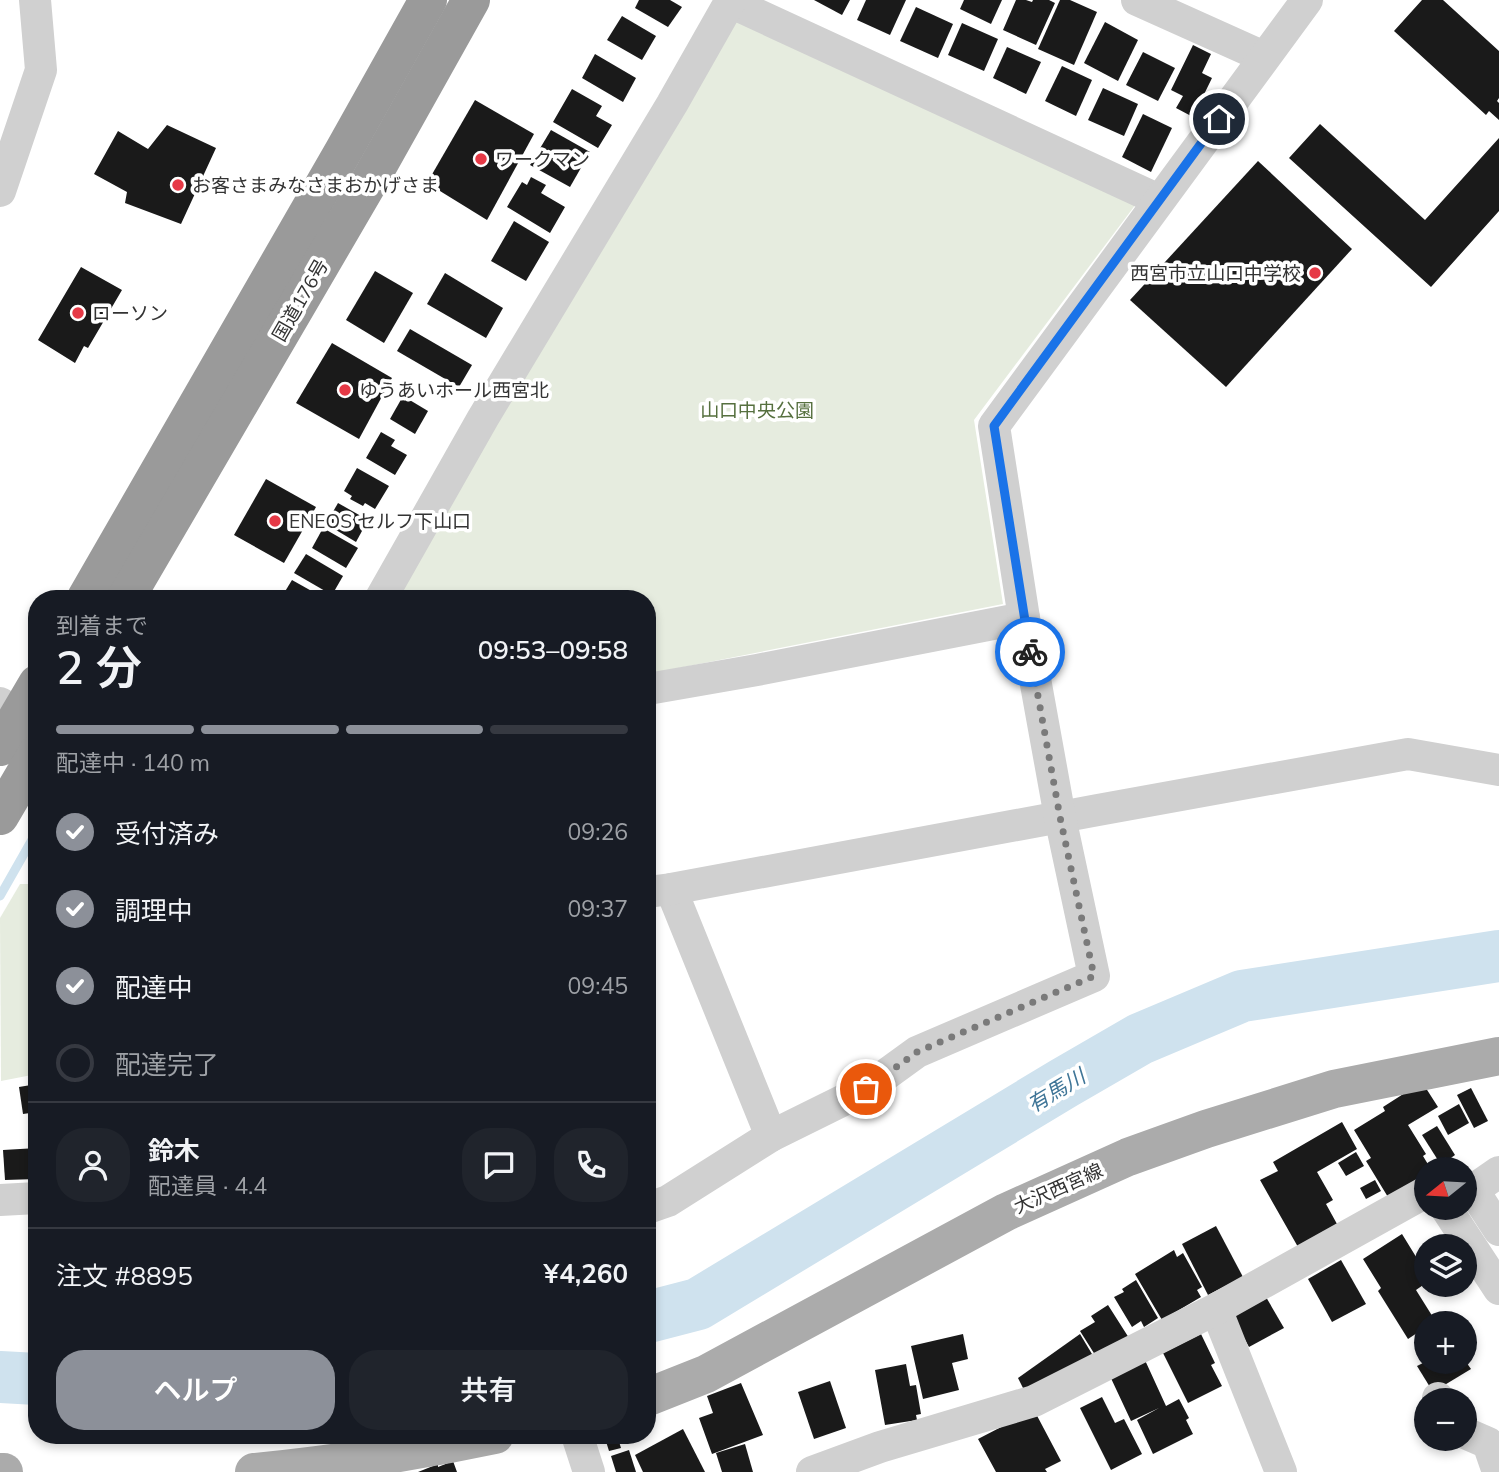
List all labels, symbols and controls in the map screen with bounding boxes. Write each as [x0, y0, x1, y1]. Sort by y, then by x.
pin [1189, 89, 1249, 149]
icon: home [1200, 100, 1238, 138]
place label: ワークマン [495, 147, 590, 171]
marker: ワークマン [473, 151, 489, 167]
place label: お客さまみなさまおかげさま [192, 173, 439, 197]
marker: お客さまみなさまおかげさま [170, 177, 186, 193]
street label: 国道176号 [267, 255, 333, 345]
place label: 西宮市立山口中学校 [1130, 261, 1301, 285]
marker: 西宮市立山口中学校 [1307, 265, 1323, 281]
place label: ローソン [92, 301, 168, 325]
marker: ローソン [70, 305, 86, 321]
place label: ゆうあいホール西宮北 [359, 378, 549, 402]
marker: ゆうあいホール西宮北 [337, 382, 353, 398]
park label: 山口中央公園 [700, 398, 814, 422]
place label: ENEOS セルフ下山口 [289, 509, 471, 533]
marker: ENEOS セルフ下山口 [267, 513, 283, 529]
text: 到着まで [56, 611, 148, 640]
courier [995, 617, 1065, 687]
text: 09:53–09:58 [478, 633, 628, 666]
icon: bike [1011, 633, 1049, 671]
text: 2 分 [56, 638, 142, 696]
text: 配達中 · 140 m [56, 748, 210, 777]
icon: check [56, 813, 94, 851]
text: 受付済み [115, 817, 219, 850]
text: 09:26 [568, 817, 628, 846]
icon: check [56, 890, 94, 928]
text: 調理中 [115, 894, 193, 927]
text: 09:37 [568, 894, 628, 923]
icon: check [56, 967, 94, 1005]
text: 配達中 [115, 971, 193, 1004]
text: 09:45 [568, 971, 628, 1000]
text: 配達完了 [115, 1048, 219, 1081]
pin [836, 1059, 896, 1119]
water label: 有馬川 [1022, 1062, 1091, 1117]
icon: bag [847, 1070, 885, 1108]
button: person [56, 1128, 130, 1202]
button: chat [462, 1128, 536, 1202]
button: phone [554, 1128, 628, 1202]
text: 鈴木 [148, 1134, 200, 1167]
north arrow [1414, 1157, 1477, 1220]
map controls [1414, 1157, 1477, 1451]
street label: 大沢西宮線 [1010, 1158, 1106, 1218]
text: 配達員 · 4.4 [148, 1171, 267, 1200]
button: layers [1414, 1234, 1477, 1297]
text: ¥4,260 [544, 1257, 628, 1290]
text: 注文 #8895 [56, 1259, 193, 1292]
button: + [1414, 1311, 1477, 1374]
button: ヘルプ [56, 1350, 335, 1430]
button: 共有 [349, 1350, 628, 1430]
button: − [1414, 1388, 1477, 1451]

